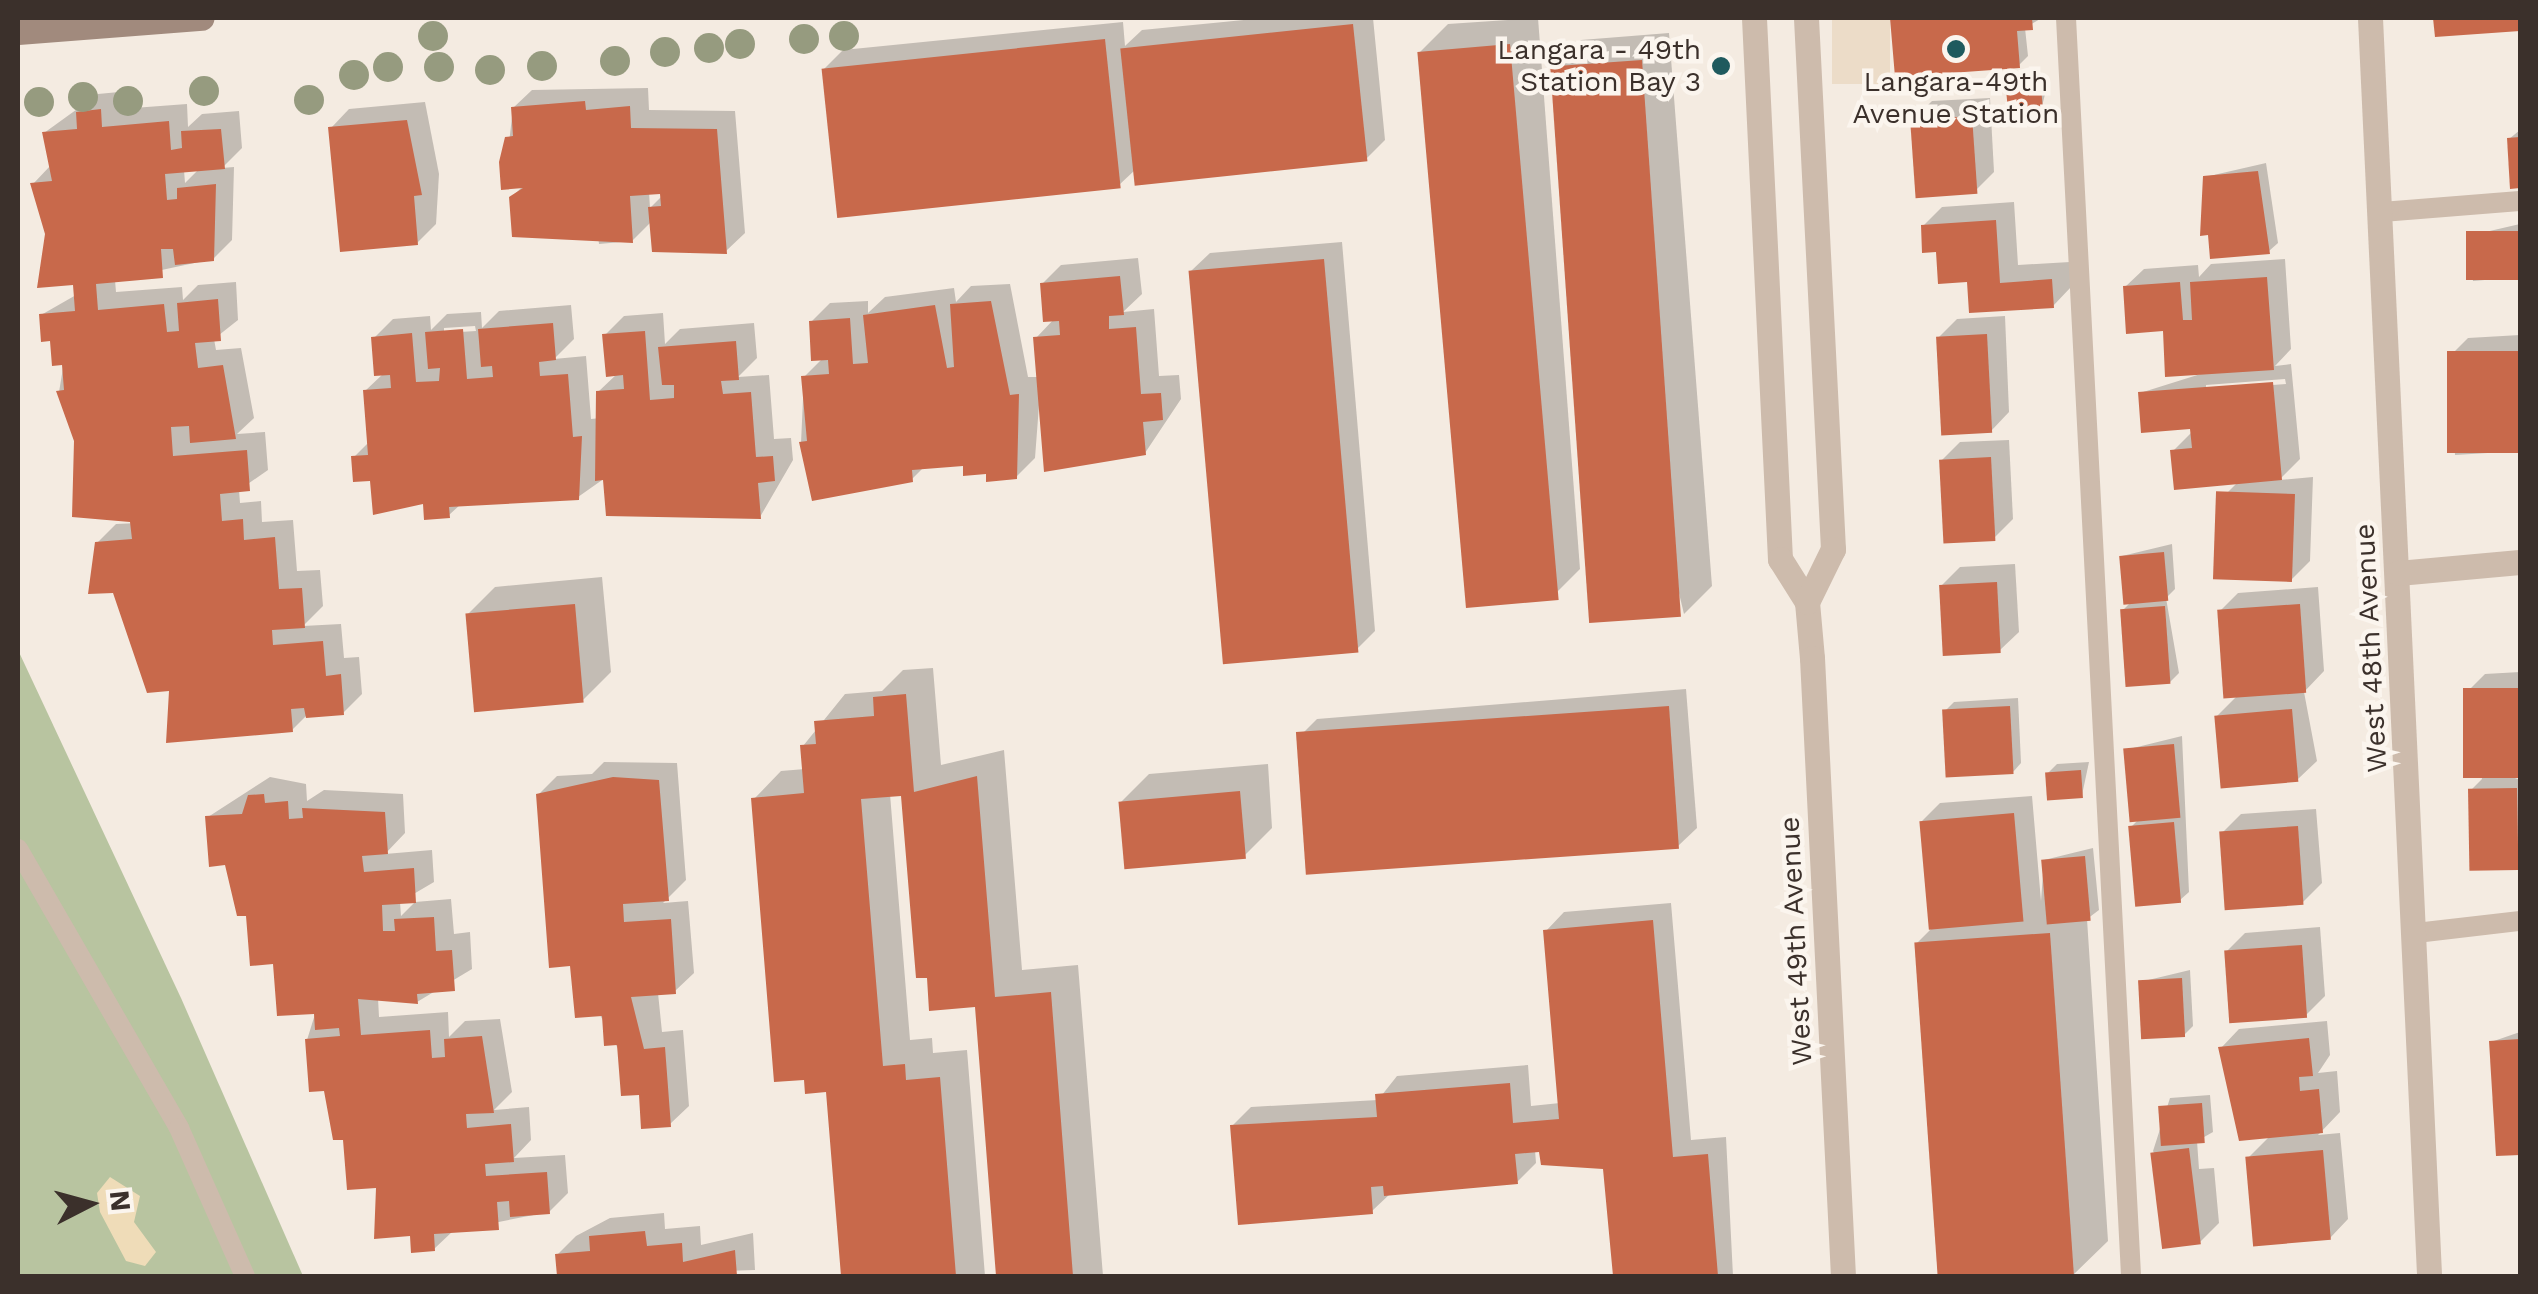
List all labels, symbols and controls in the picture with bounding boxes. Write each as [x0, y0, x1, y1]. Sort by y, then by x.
place label: Langara - 49th Station Bay 3 [1497, 33, 1701, 99]
marker: Langara-49th Avenue Station [1945, 38, 1967, 60]
marker: Langara - 49th Station Bay 3 [1710, 55, 1732, 77]
place label: Langara-49th Avenue Station [1853, 65, 2059, 131]
street label: West 48th Avenue [2348, 522, 2394, 774]
street label: West 49th Avenue [1773, 815, 1819, 1067]
north arrow [40, 1154, 140, 1254]
text: N [103, 1189, 138, 1213]

